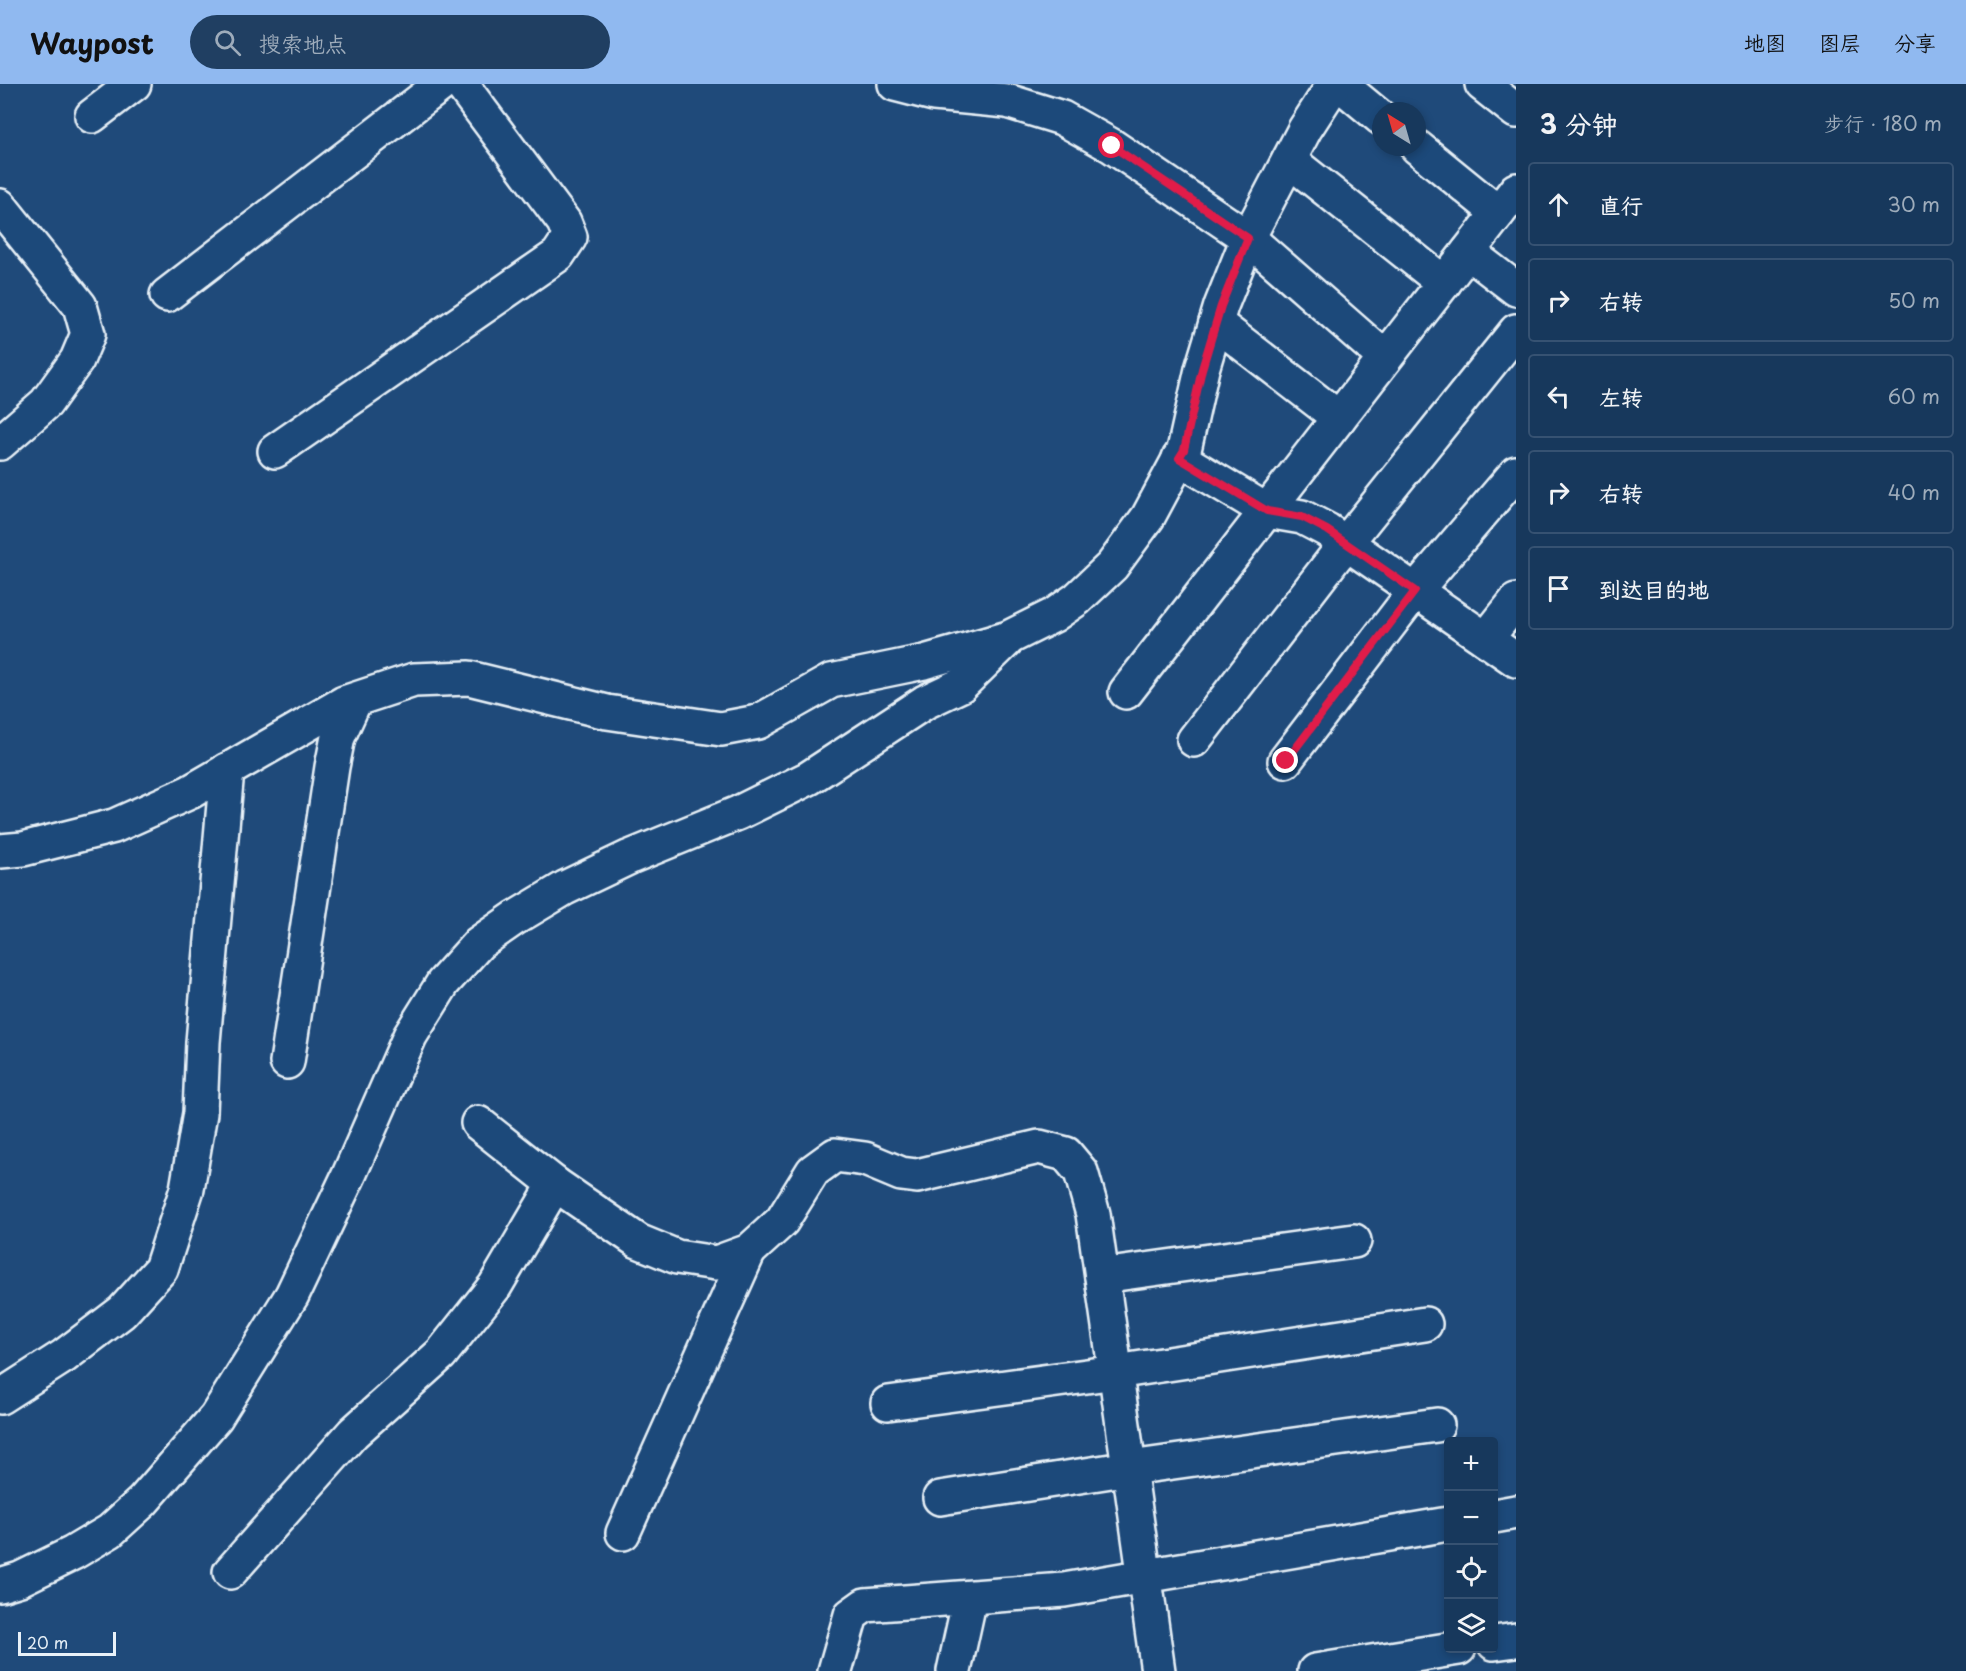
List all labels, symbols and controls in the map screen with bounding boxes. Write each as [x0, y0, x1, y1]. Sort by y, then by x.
search box [190, 15, 610, 69]
text: Waypost [30, 21, 154, 64]
icon: search [211, 26, 244, 59]
text: 搜索地点 [259, 26, 347, 59]
text: 地图 [1744, 26, 1786, 58]
text: 图层 [1819, 26, 1861, 58]
text: 分享 [1894, 26, 1936, 58]
north arrow [1372, 102, 1426, 156]
text: 3 分钟 [1540, 104, 1617, 143]
text: 步行 · 180 m [1824, 108, 1942, 138]
route start [1098, 132, 1124, 158]
icon: ahead [1542, 188, 1575, 221]
text: 直行 [1599, 188, 1643, 221]
text: 30 m [1887, 189, 1940, 219]
icon: right [1542, 284, 1575, 317]
text: 右转 [1599, 284, 1643, 317]
text: 50 m [1888, 285, 1940, 315]
icon: left [1542, 380, 1575, 413]
text: 左转 [1599, 380, 1643, 413]
text: 60 m [1888, 381, 1940, 411]
icon: right [1542, 476, 1575, 509]
text: 右转 [1599, 476, 1643, 509]
text: 40 m [1888, 477, 1940, 507]
icon: arrive [1542, 572, 1575, 605]
text: 到达目的地 [1599, 572, 1709, 605]
route end [1272, 747, 1298, 773]
map controls [1444, 1437, 1498, 1653]
button: + [1444, 1437, 1498, 1491]
button: − [1444, 1491, 1498, 1545]
button: locate [1444, 1545, 1498, 1599]
button: layers [1444, 1599, 1498, 1653]
scale bar [18, 1629, 116, 1656]
text: 20 m [27, 1630, 68, 1654]

